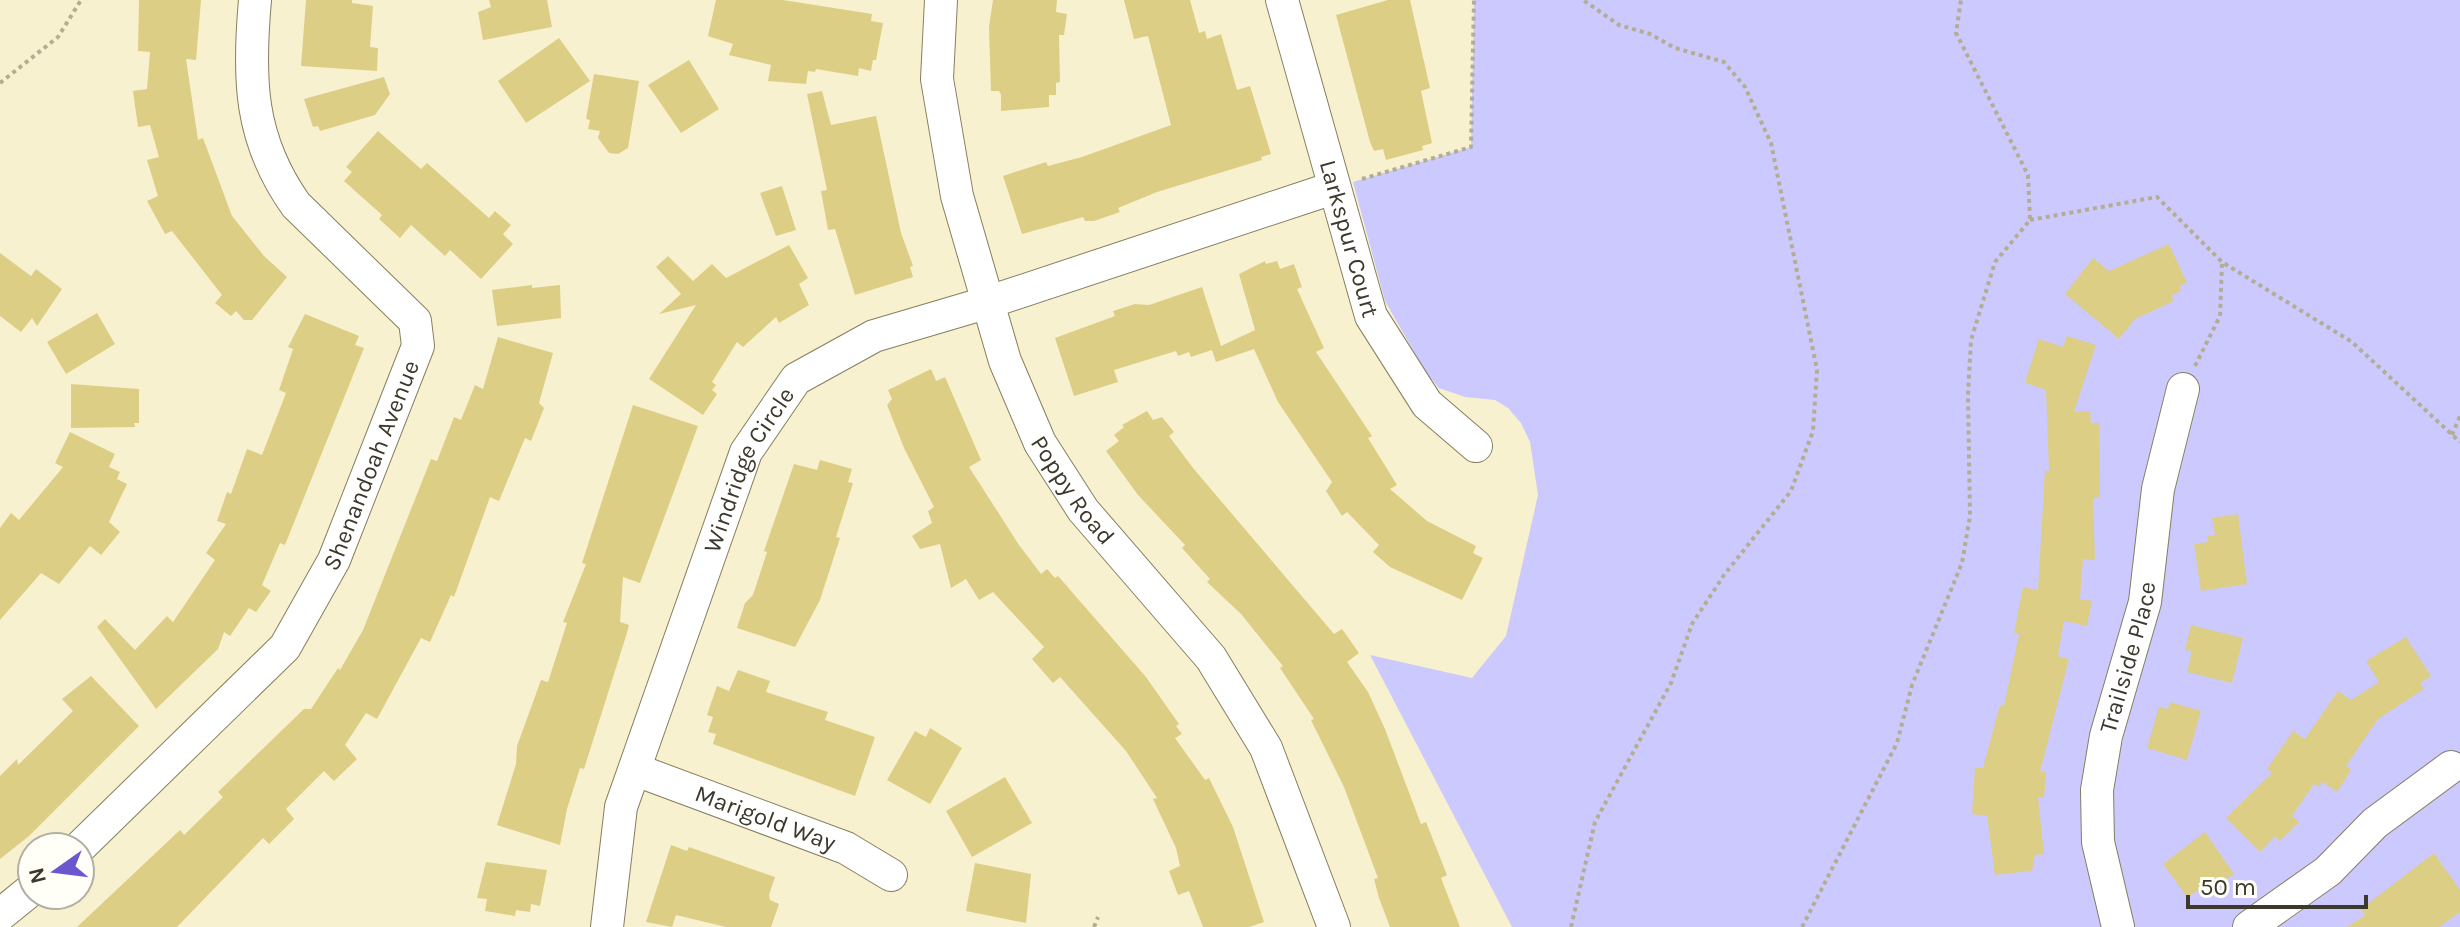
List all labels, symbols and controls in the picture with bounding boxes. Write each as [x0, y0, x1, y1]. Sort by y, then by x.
street label: Larkspur Court [1314, 157, 1385, 321]
street label: Shenandoah Avenue [317, 356, 425, 575]
street label: Windridge Circle [698, 382, 800, 556]
street label: Poppy Road [1025, 430, 1120, 550]
street label: Trailside Place [2094, 580, 2161, 736]
street label: Marigold Way [691, 779, 840, 857]
north arrow [16, 831, 96, 911]
scale bar [2188, 859, 2366, 909]
text: N [23, 865, 52, 886]
text: 50 m [2200, 873, 2256, 901]

